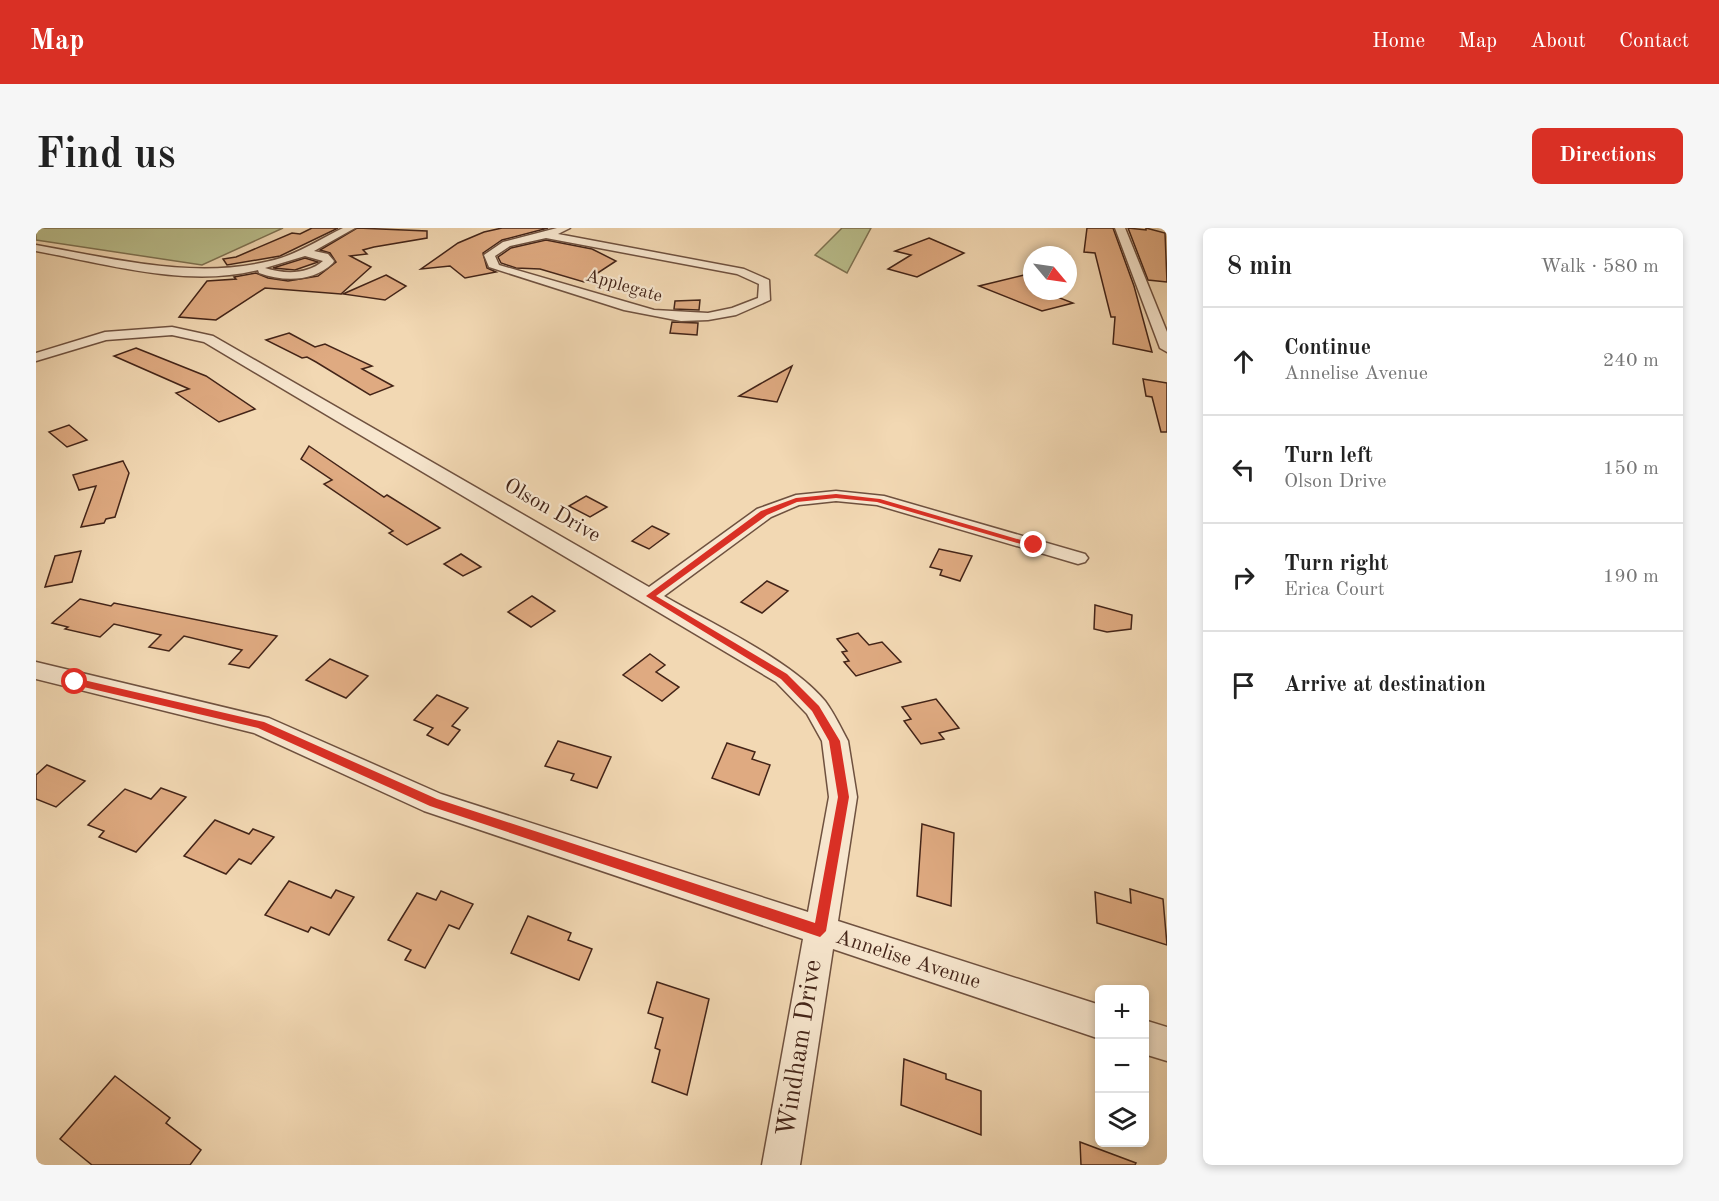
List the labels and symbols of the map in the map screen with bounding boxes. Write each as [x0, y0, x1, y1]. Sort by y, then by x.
north arrow [1023, 246, 1077, 300]
street label: Applegate [584, 266, 664, 306]
street label: Olson Drive [500, 475, 604, 547]
route end [1020, 531, 1046, 557]
route start [61, 668, 87, 694]
street label: Annelise Avenue [833, 927, 983, 993]
street label: Windham Drive [773, 958, 827, 1138]

